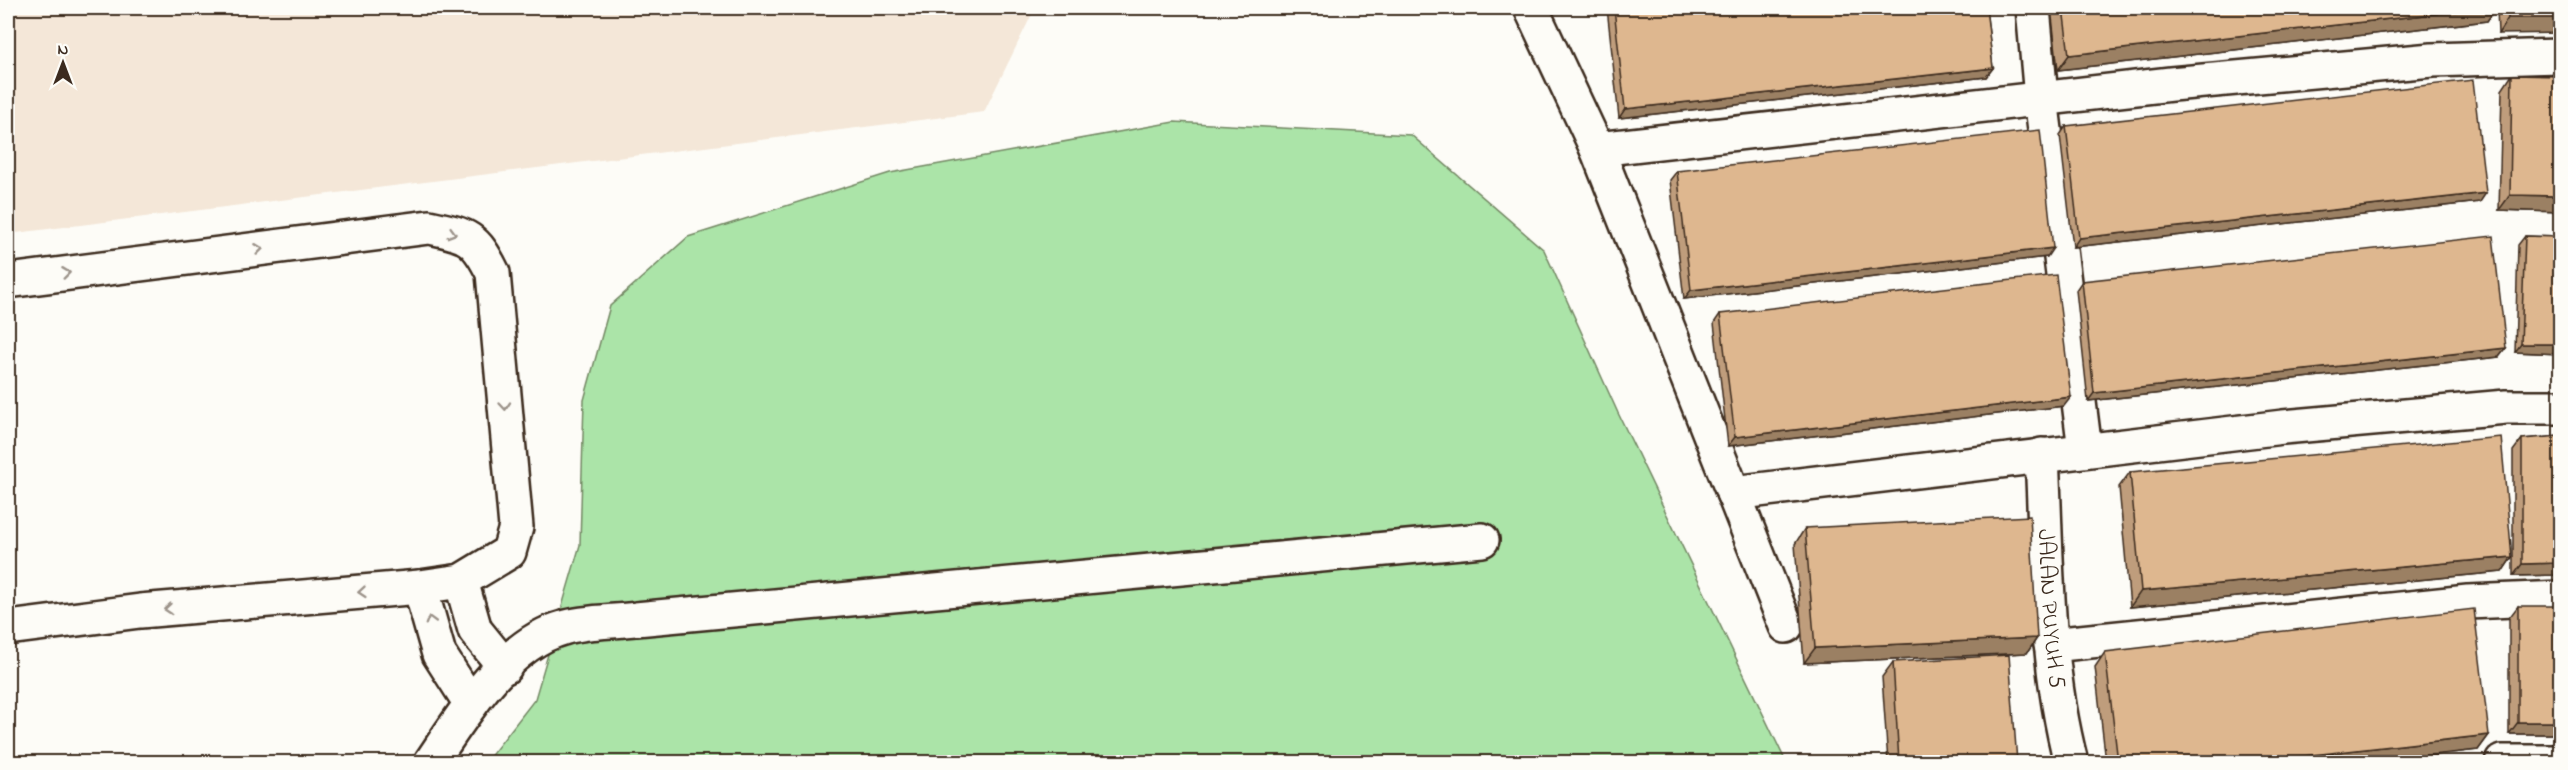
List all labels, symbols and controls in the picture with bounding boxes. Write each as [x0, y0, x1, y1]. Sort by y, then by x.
north arrow [33, 33, 93, 93]
text: N [58, 38, 69, 62]
one-way arrow [446, 226, 457, 238]
one-way arrow [254, 243, 264, 255]
one-way arrow [61, 268, 70, 280]
one-way arrow [498, 402, 511, 411]
street label: JALAN PUYUH 5 [2027, 528, 2074, 691]
one-way arrow [358, 585, 367, 598]
one-way arrow [163, 602, 172, 615]
one-way arrow [425, 615, 437, 626]

